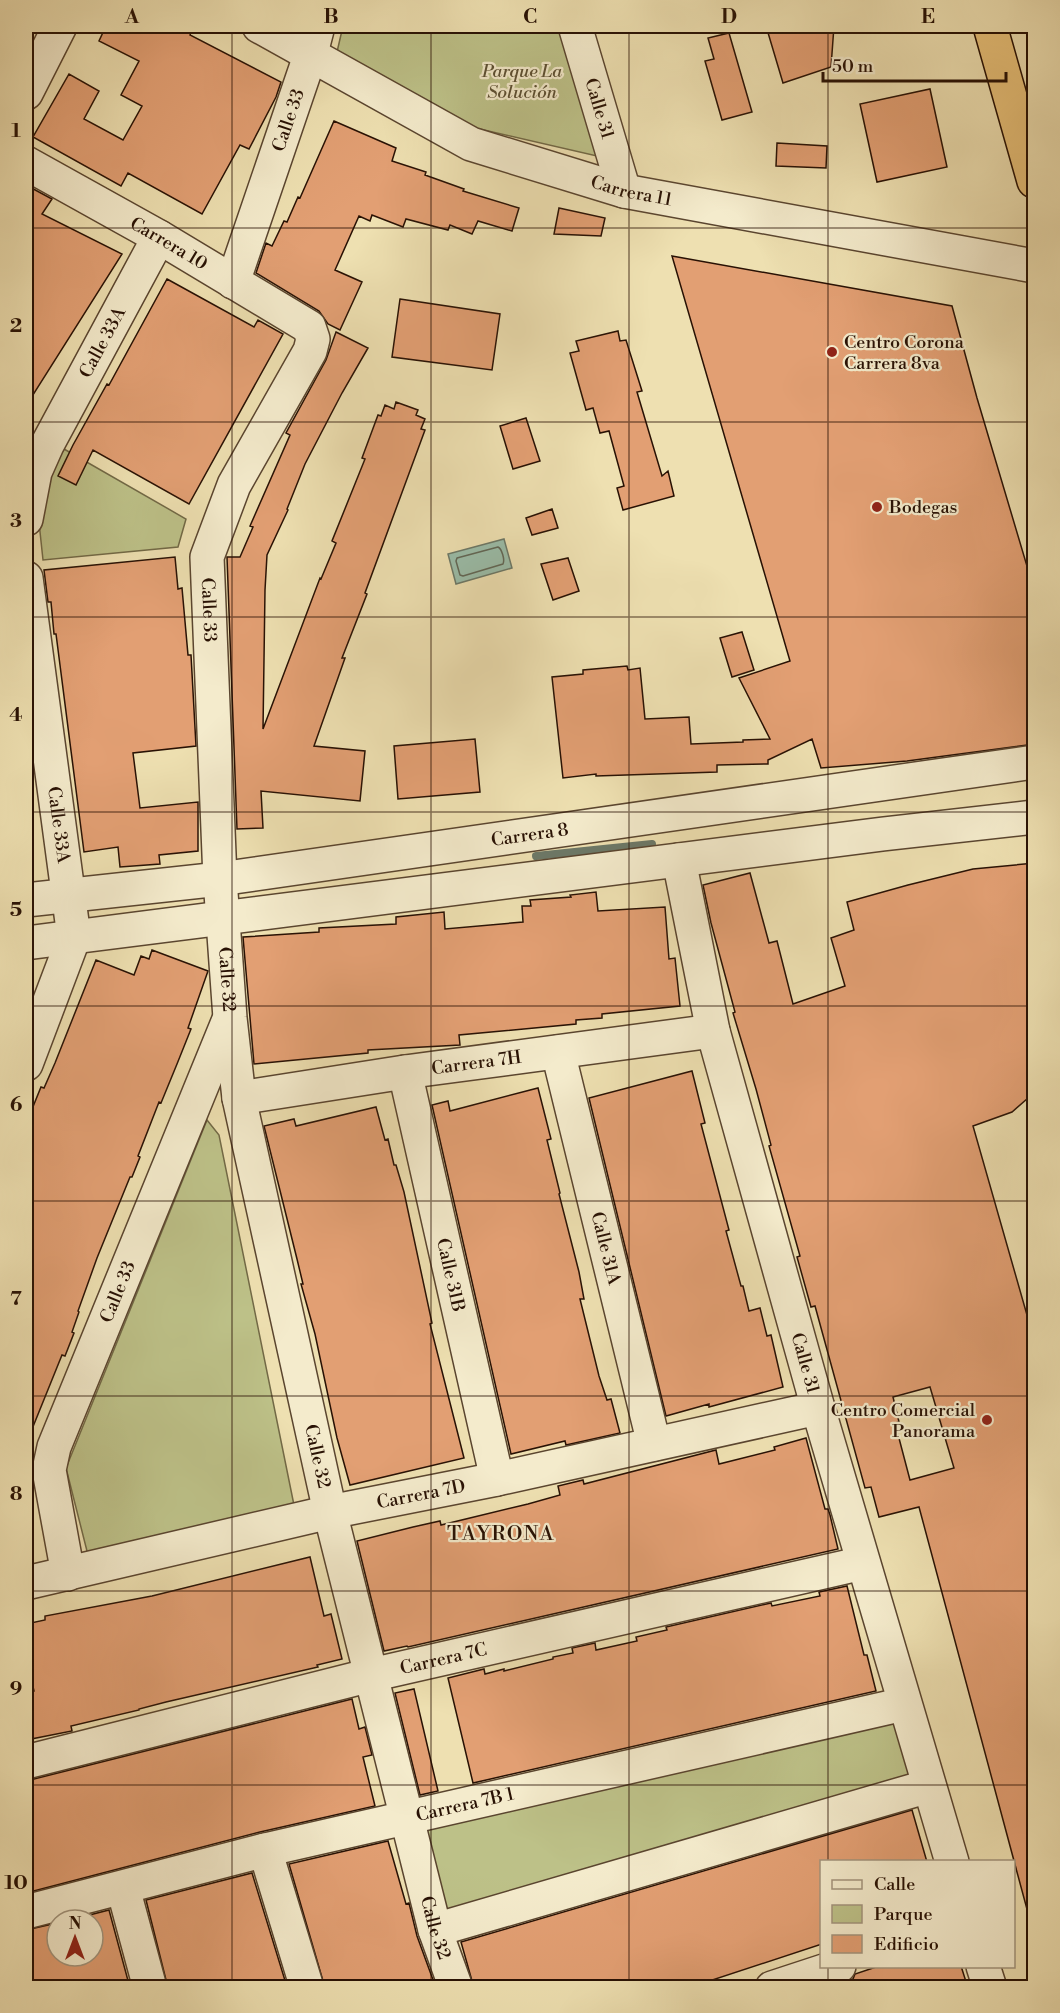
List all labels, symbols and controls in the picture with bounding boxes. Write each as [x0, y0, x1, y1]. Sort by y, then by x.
text: A [124, 5, 140, 30]
text: B [323, 5, 339, 30]
text: C [523, 5, 537, 30]
text: D [721, 5, 737, 30]
text: E [921, 5, 935, 30]
scale bar [823, 45, 1006, 83]
text: 50 m [832, 55, 874, 78]
park label: Parque La Solución [481, 60, 563, 104]
street label: Calle 31 [580, 75, 619, 142]
street label: Calle 33 [267, 86, 309, 155]
text: 1 [11, 119, 21, 144]
street label: Carrera 11 [588, 170, 674, 211]
street label: Carrera 10 [126, 212, 212, 275]
street label: Calle 33A [74, 302, 131, 382]
text: 2 [10, 314, 22, 339]
place label: Centro Corona Carrera 8va [844, 331, 965, 375]
marker: Centro Corona Carrera 8va [825, 345, 839, 359]
place label: Bodegas [888, 496, 958, 519]
marker: Bodegas [870, 500, 884, 514]
text: 3 [10, 509, 22, 534]
street label: Calle 33 [196, 577, 222, 643]
text: 4 [9, 703, 23, 728]
street label: Calle 33A [42, 785, 76, 865]
street label: Carrera 8 [489, 818, 570, 851]
text: 5 [10, 898, 22, 923]
street label: Calle 32 [213, 946, 241, 1013]
street label: Carrera 7H [430, 1045, 523, 1080]
text: 6 [10, 1093, 23, 1118]
street label: Calle 31A [586, 1209, 626, 1288]
street label: Calle 31B [431, 1236, 470, 1314]
street label: Calle 33 [95, 1257, 141, 1326]
text: 7 [10, 1287, 22, 1312]
street label: Calle 31 [786, 1330, 825, 1396]
place label: Centro Comercial Panorama [831, 1399, 976, 1443]
marker: Centro Comercial Panorama [980, 1413, 994, 1427]
street label: Calle 32 [300, 1422, 336, 1491]
street label: Carrera 7D [375, 1474, 467, 1514]
text: 8 [10, 1482, 23, 1507]
district label: TAYRONA [447, 1522, 555, 1547]
street label: Carrera 7C [398, 1638, 489, 1680]
text: 9 [10, 1677, 22, 1702]
street label: Carrera 7B 1 [414, 1782, 517, 1827]
legend [820, 1860, 1015, 1968]
text: 10 [4, 1871, 28, 1896]
text: Calle [874, 1873, 915, 1896]
street label: Calle 32 [415, 1894, 456, 1963]
text: Parque [874, 1903, 933, 1926]
north arrow [45, 1908, 105, 1968]
text: N [69, 1914, 82, 1934]
text: Edificio [874, 1933, 939, 1956]

